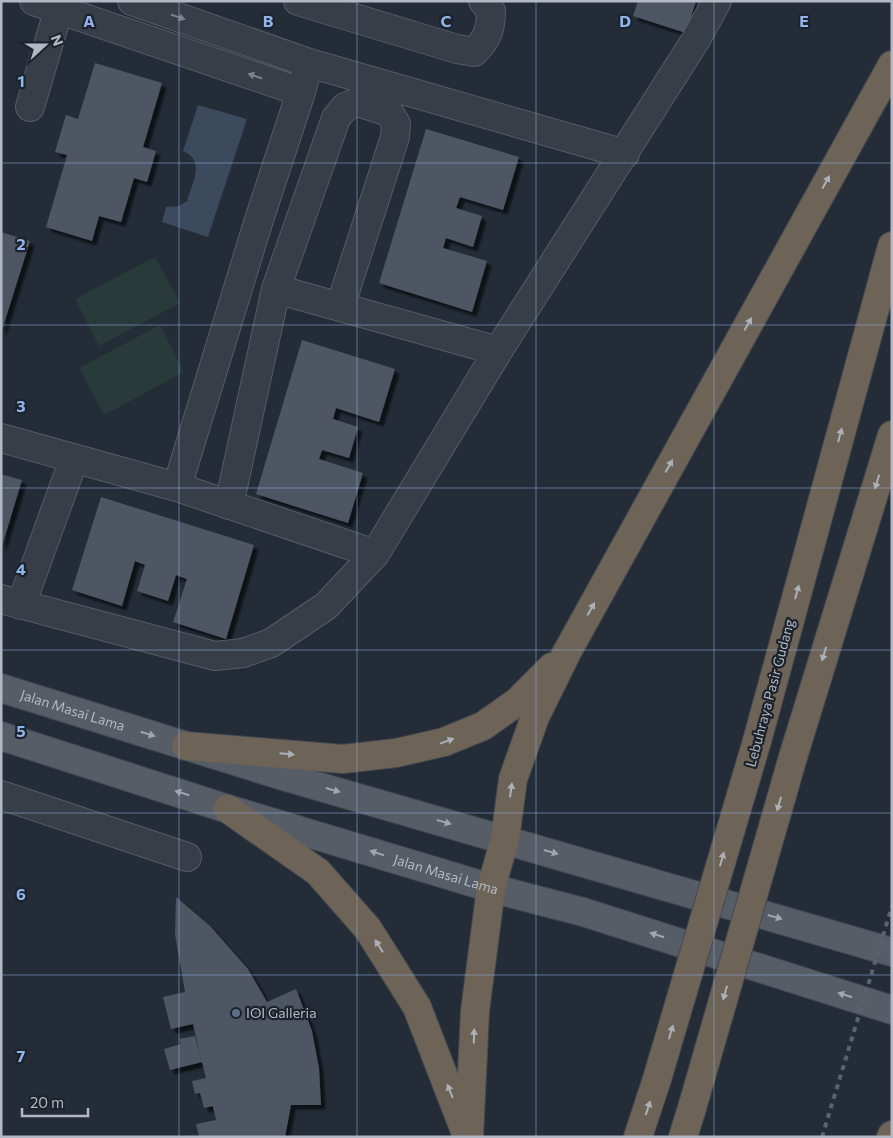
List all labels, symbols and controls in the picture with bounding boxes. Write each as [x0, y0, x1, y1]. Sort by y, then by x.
text: A [83, 11, 95, 30]
text: B [263, 11, 274, 30]
text: C [441, 11, 452, 30]
text: D [619, 11, 631, 30]
text: E [799, 11, 809, 30]
one-way arrow [171, 14, 186, 22]
north arrow [20, 20, 70, 70]
text: N [48, 32, 67, 48]
text: 1 [17, 71, 25, 90]
one-way arrow [247, 72, 262, 80]
one-way arrow [822, 175, 831, 189]
text: 2 [16, 234, 26, 253]
one-way arrow [743, 317, 752, 331]
text: 3 [16, 396, 26, 415]
one-way arrow [836, 428, 844, 443]
one-way arrow [665, 460, 674, 473]
one-way arrow [873, 474, 881, 489]
text: 4 [16, 559, 26, 578]
one-way arrow [794, 585, 802, 600]
one-way arrow [587, 602, 595, 616]
street label: Lebuhraya Pasir Gudang [742, 617, 798, 769]
one-way arrow [820, 646, 828, 661]
street label: Jalan Masai Lama [18, 686, 127, 734]
text: 5 [16, 721, 26, 740]
one-way arrow [141, 730, 156, 738]
one-way arrow [440, 737, 455, 745]
one-way arrow [279, 751, 295, 759]
one-way arrow [507, 782, 515, 798]
one-way arrow [326, 787, 341, 795]
one-way arrow [174, 789, 189, 797]
one-way arrow [775, 796, 783, 811]
one-way arrow [436, 818, 451, 826]
one-way arrow [370, 849, 385, 857]
one-way arrow [544, 849, 559, 857]
street label: Jalan Masai Lama [392, 850, 500, 898]
one-way arrow [718, 852, 726, 867]
text: 6 [16, 884, 26, 903]
one-way arrow [767, 914, 782, 922]
one-way arrow [649, 931, 664, 939]
one-way arrow [374, 939, 384, 953]
one-way arrow [721, 986, 729, 1001]
one-way arrow [838, 991, 853, 999]
place label: IOI Galleria [246, 1004, 317, 1021]
marker: IOI Galleria [230, 1007, 242, 1019]
one-way arrow [667, 1024, 675, 1039]
one-way arrow [470, 1027, 478, 1043]
text: 7 [17, 1046, 26, 1065]
one-way arrow [446, 1083, 454, 1098]
scale bar [22, 1086, 89, 1118]
text: 20 m [30, 1093, 64, 1111]
one-way arrow [644, 1100, 652, 1115]

